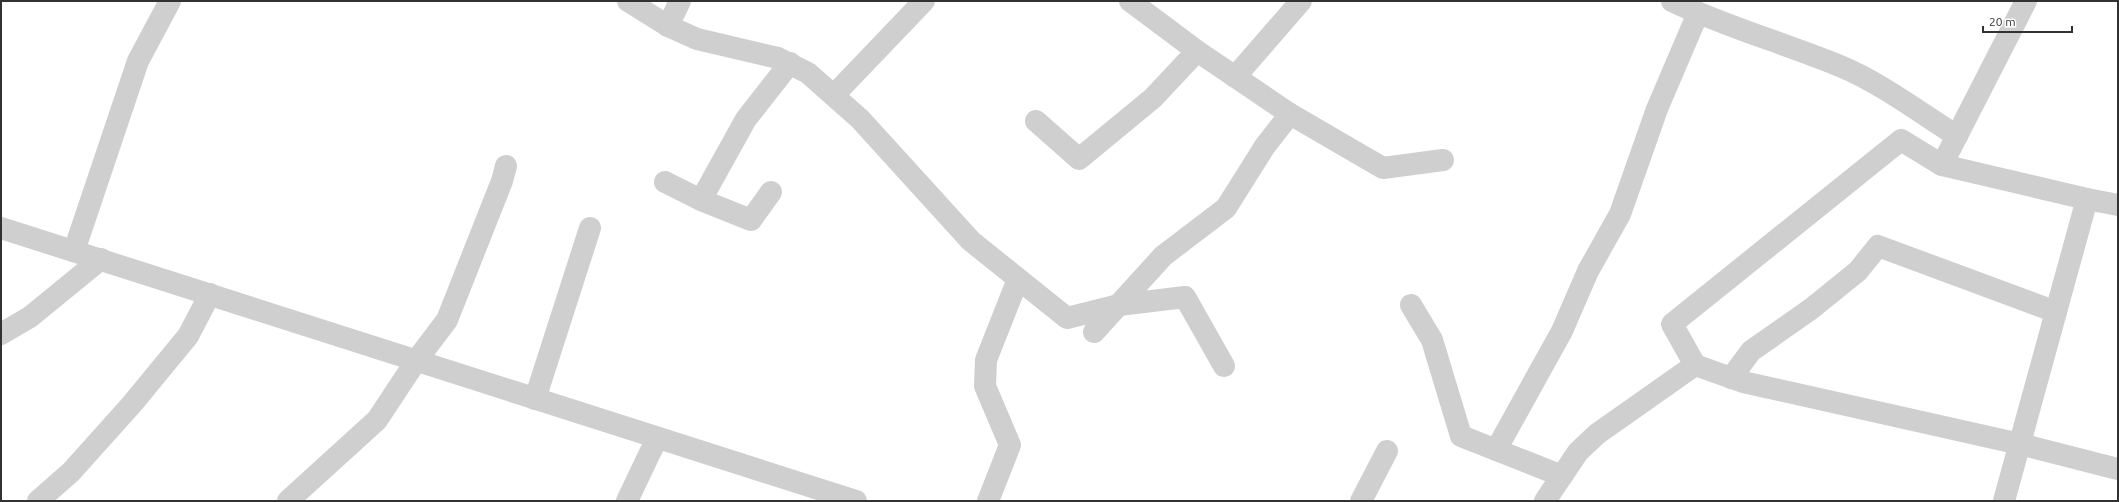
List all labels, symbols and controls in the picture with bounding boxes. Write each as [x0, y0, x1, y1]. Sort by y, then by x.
scale bar [1983, 8, 2072, 34]
text: 20 m [1989, 15, 2016, 28]

